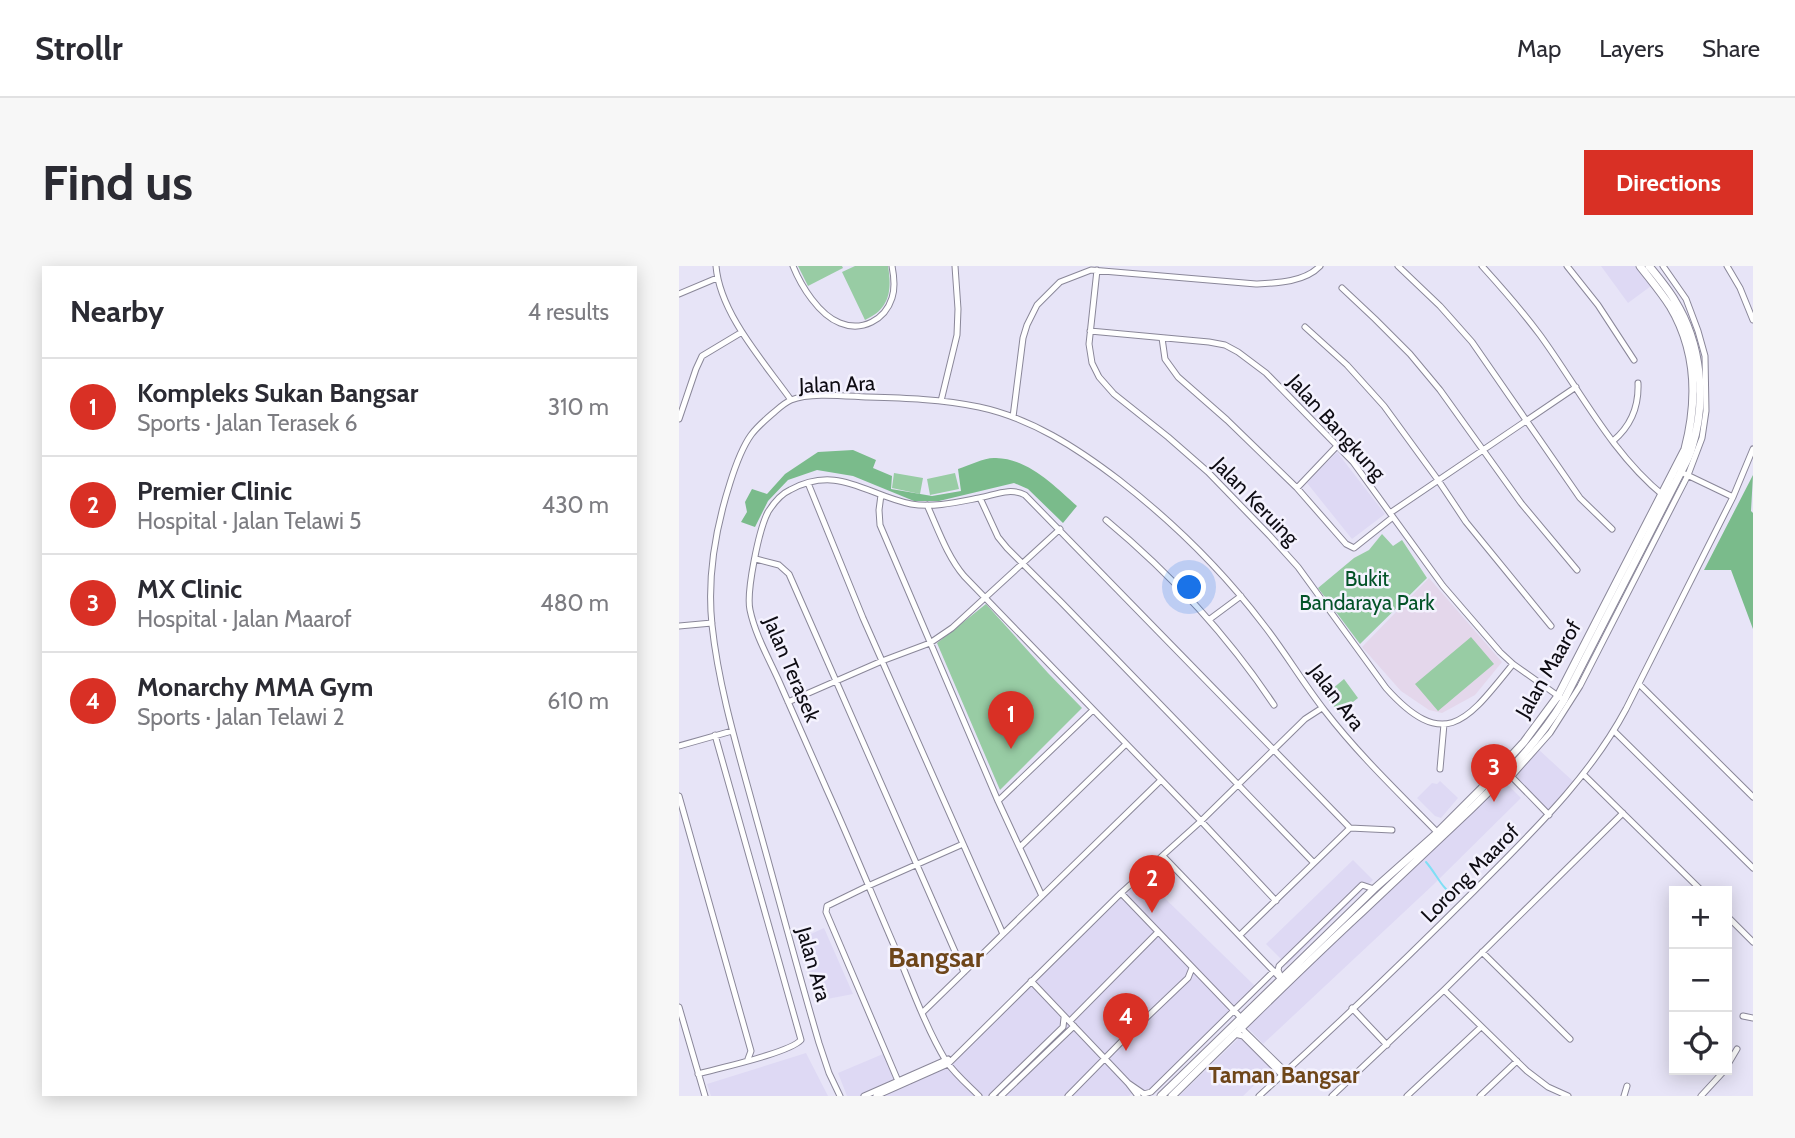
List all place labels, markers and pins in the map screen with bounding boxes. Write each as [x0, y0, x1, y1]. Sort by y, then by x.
pin: 1 [988, 691, 1034, 749]
pin: 3 [1471, 744, 1517, 802]
pin: 2 [1129, 855, 1175, 913]
pin: 4 [1103, 993, 1149, 1051]

